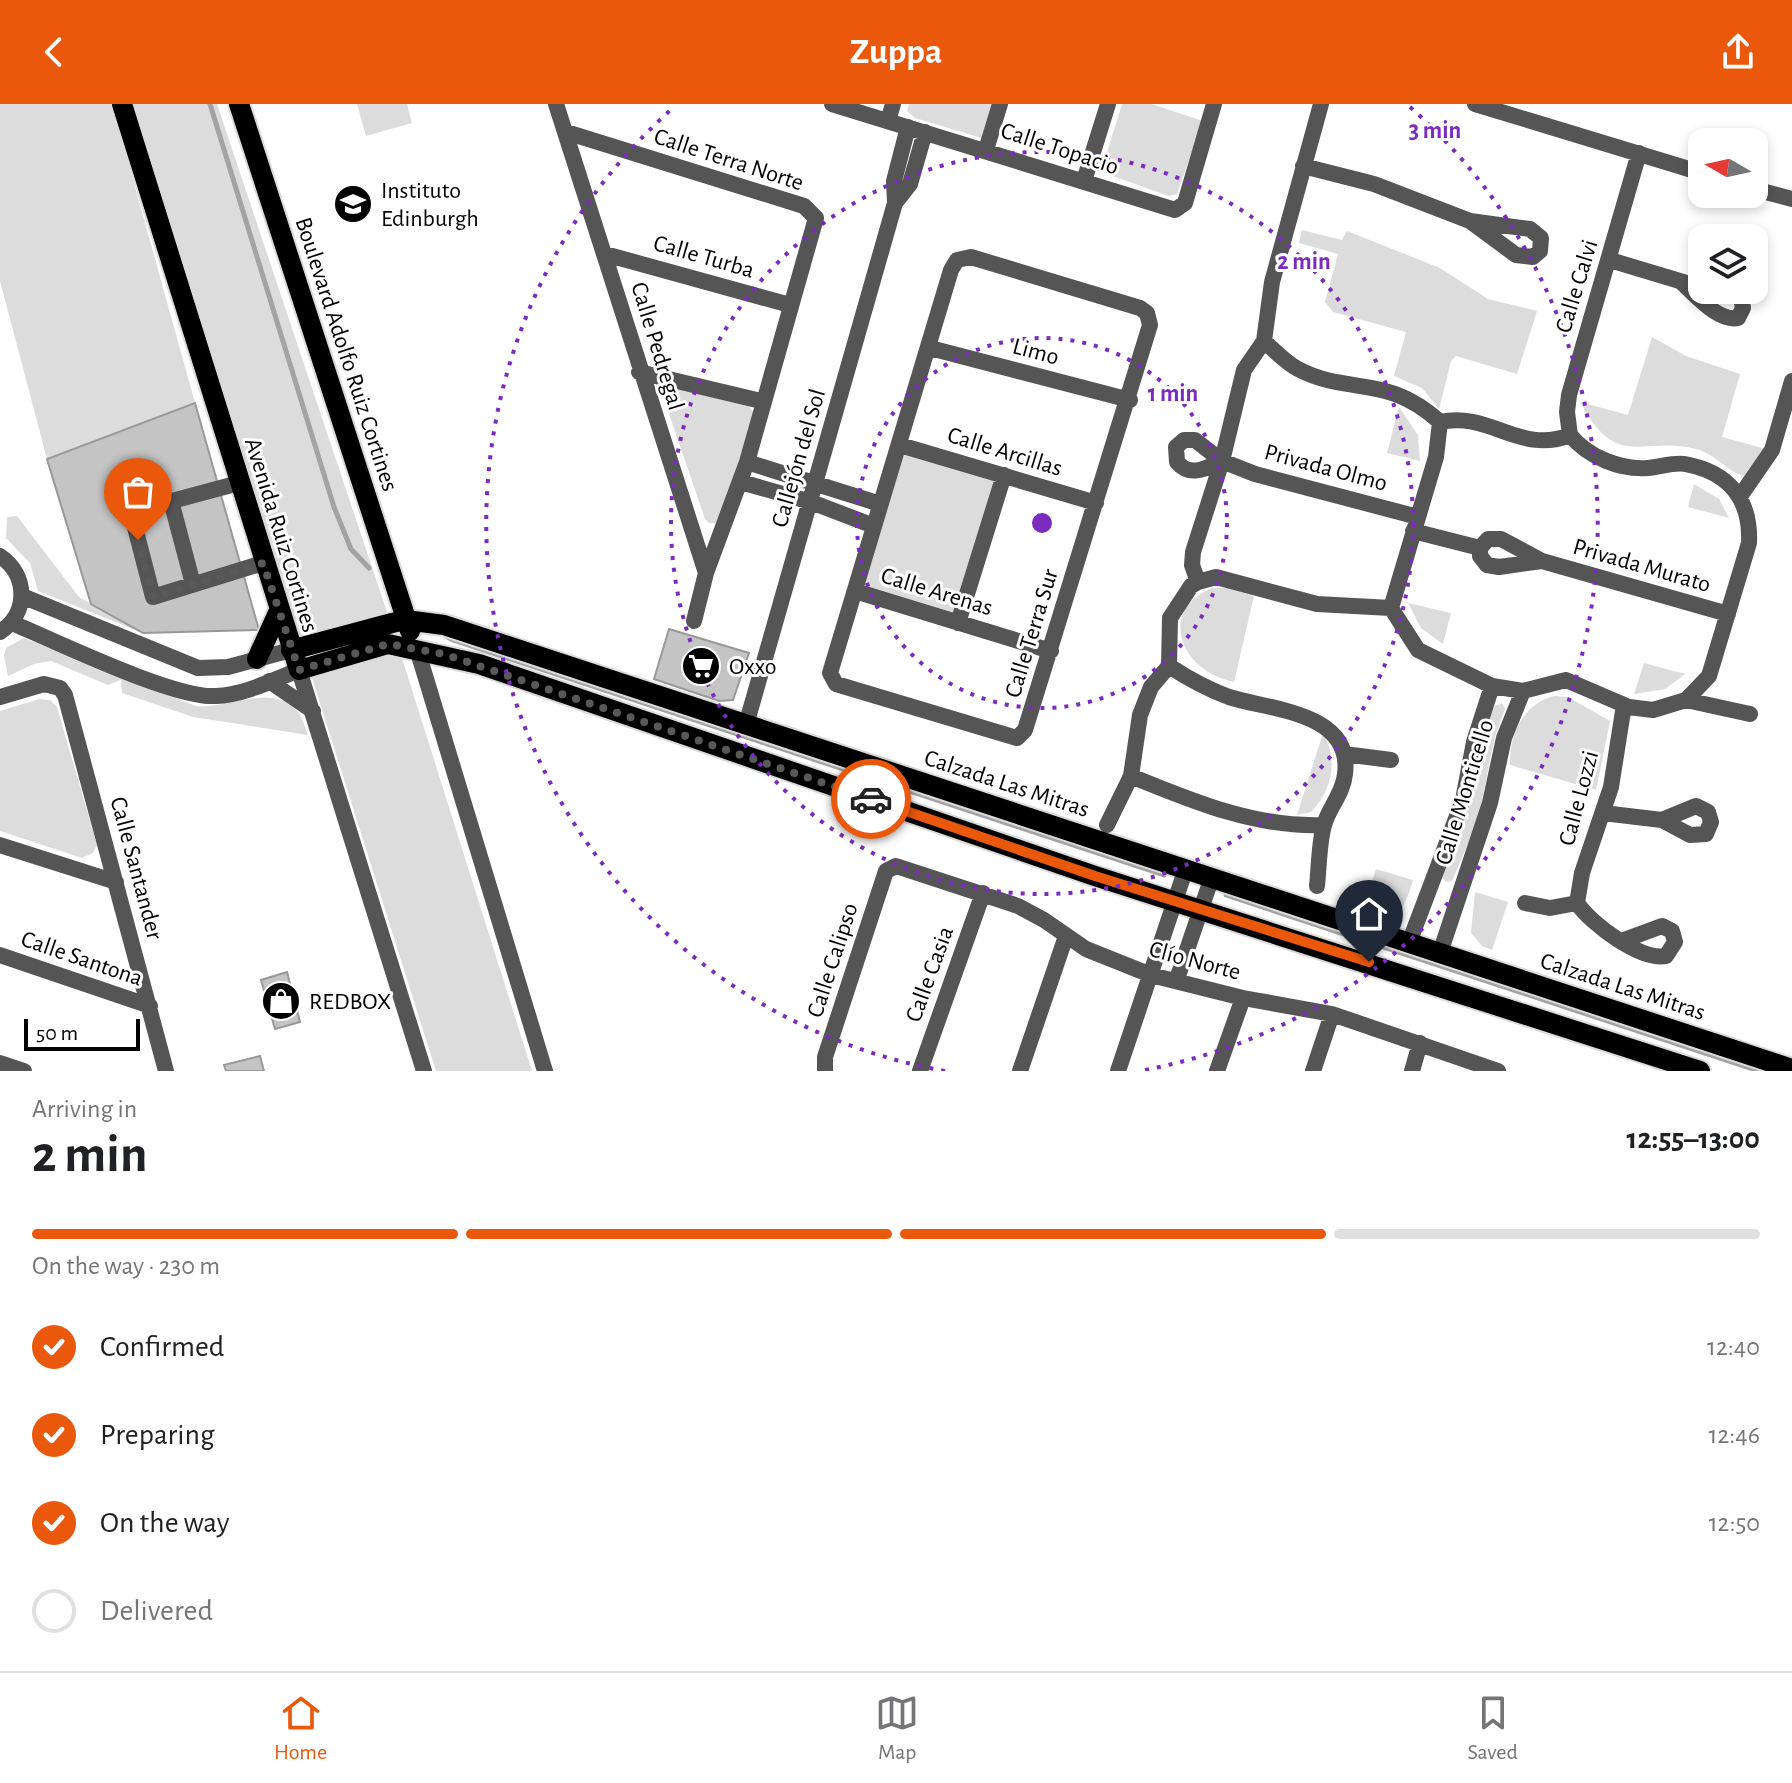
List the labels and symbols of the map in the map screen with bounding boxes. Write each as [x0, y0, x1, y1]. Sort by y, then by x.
street label: Calle Topacio [998, 119, 1122, 179]
text: 3 min [1409, 119, 1461, 143]
street label: Calle Terra Norte [651, 124, 806, 195]
north arrow [1688, 128, 1768, 208]
place label: Instituto Edinburgh [381, 179, 479, 231]
school or university icon: Instituto Edinburgh [332, 183, 374, 225]
street label: Boulevard Adolfo Ruiz Cortines [290, 214, 402, 494]
street label: Calle Turba [651, 231, 757, 283]
street label: Calle Calvi [1551, 237, 1602, 336]
text: 2 min [1277, 250, 1331, 274]
street label: Calle Pedregal [626, 279, 688, 413]
street label: Limo [1010, 334, 1061, 370]
text: 1 min [1148, 382, 1198, 406]
street label: Callejón del Sol [768, 386, 830, 530]
street label: Calle Arcillas [944, 423, 1065, 481]
street label: Avenida Ruiz Cortines [240, 435, 322, 635]
street label: Privada Olmo [1262, 440, 1390, 496]
pin [104, 458, 172, 540]
centre of rings [1028, 509, 1056, 537]
street label: Privada Murato [1570, 535, 1713, 597]
street label: Calle Arenas [878, 564, 995, 620]
street label: Calle Terra Sur [1001, 566, 1063, 700]
supermarket icon: Oxxo [680, 645, 722, 687]
place label: Oxxo [729, 655, 777, 679]
street label: Calle Monticello [1432, 717, 1498, 868]
street label: Calzada Las Mitras [921, 746, 1092, 822]
street label: Calle Lozzi [1555, 748, 1603, 848]
courier [831, 759, 911, 839]
street label: Calle Santander [105, 794, 167, 942]
pin [1335, 880, 1403, 962]
street label: Calle Calipso [803, 900, 863, 1020]
street label: Calle Casia [902, 923, 958, 1025]
street label: Calle Santona [18, 927, 146, 991]
street label: Clío Norte [1146, 937, 1243, 985]
street label: Calzada Las Mitras [1537, 949, 1708, 1025]
shop icon: REDBOX [260, 980, 302, 1022]
place label: REDBOX [309, 990, 391, 1014]
scale bar [24, 1015, 140, 1051]

